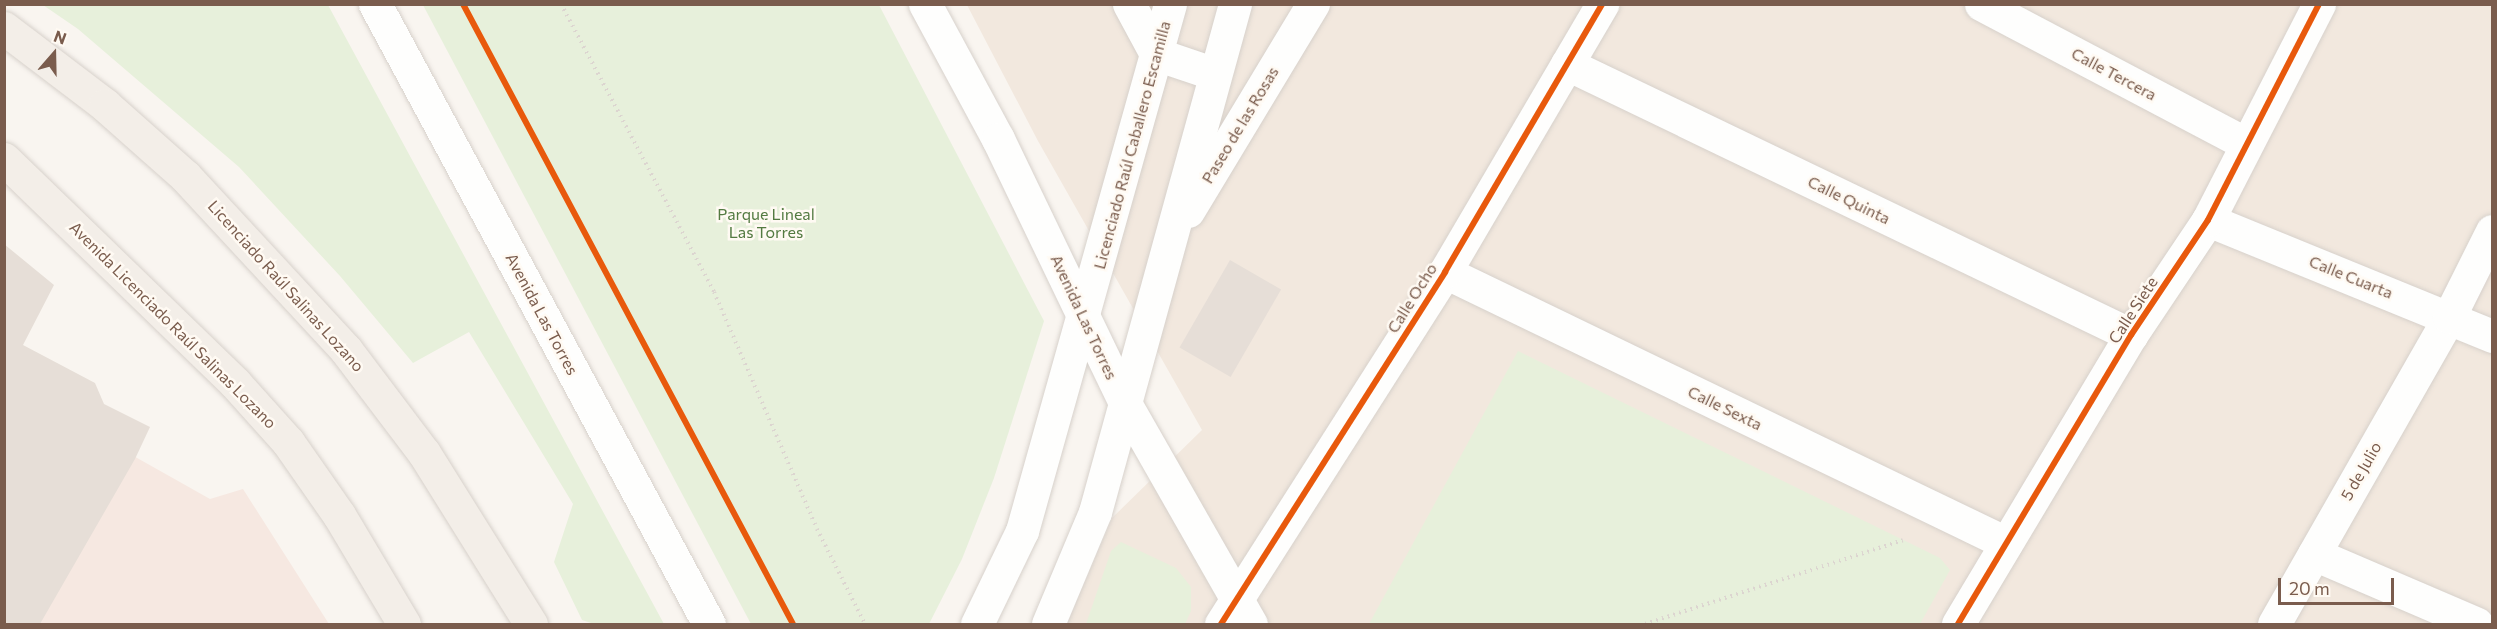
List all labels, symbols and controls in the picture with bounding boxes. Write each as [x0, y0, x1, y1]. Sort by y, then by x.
street label: Licenciado Raúl Caballero Escamilla [1090, 19, 1174, 271]
north arrow [24, 24, 84, 84]
text: N [51, 26, 69, 48]
street label: Calle Tercera [2068, 44, 2160, 104]
street label: Paseo de las Rosas [1198, 63, 1282, 187]
street label: Calle Quinta [1805, 172, 1893, 228]
street label: Licenciado Raúl Salinas Lozano [204, 196, 368, 376]
park label: Parque Lineal Las Torres [717, 204, 815, 242]
street label: Avenida Licenciado Raúl Salinas Lozano [66, 218, 280, 432]
street label: Avenida Las Torres [502, 250, 582, 378]
street label: Avenida Las Torres [1047, 252, 1121, 382]
street label: Calle Cuarta [2306, 252, 2396, 302]
street label: Calle Ocho [1383, 260, 1441, 336]
street label: Calle Siete [2104, 273, 2162, 347]
street label: Calle Sexta [1685, 382, 1765, 434]
street label: 5 de Julio [2337, 438, 2385, 504]
scale bar [2281, 566, 2396, 604]
text: 20 m [2289, 577, 2330, 599]

